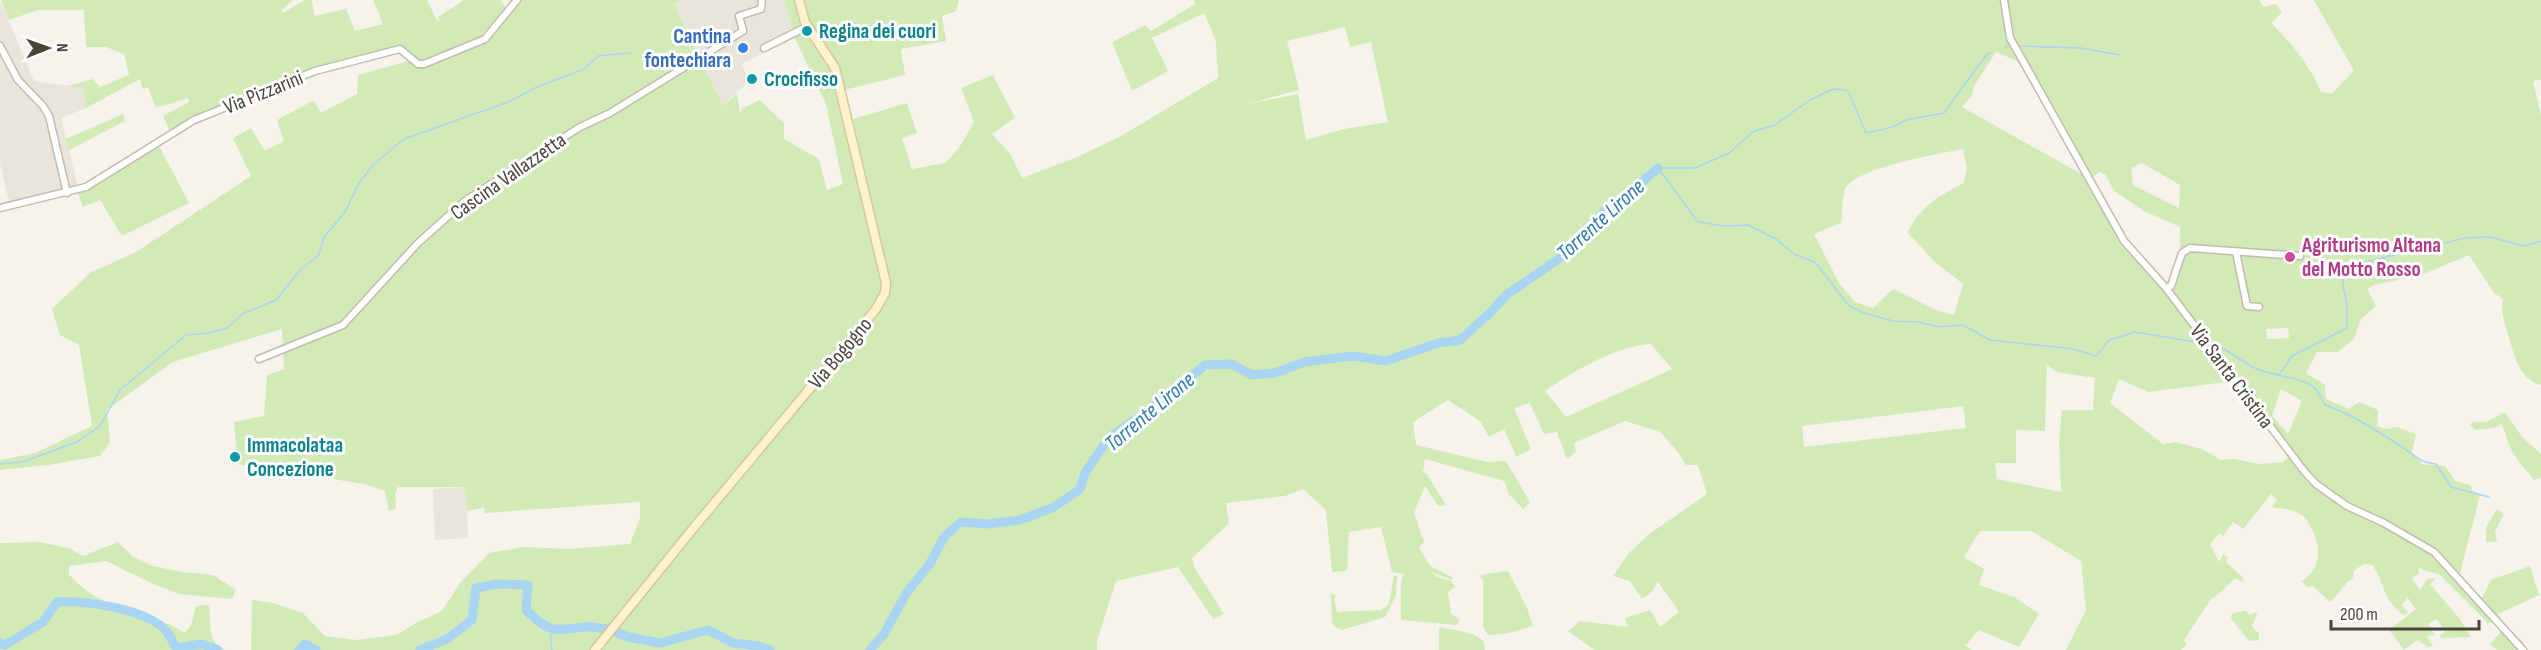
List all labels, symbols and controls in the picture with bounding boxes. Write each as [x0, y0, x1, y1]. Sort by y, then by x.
north arrow [18, 18, 78, 78]
place label: Regina dei cuori [819, 19, 936, 44]
place label: Cantina fontechiara [645, 24, 731, 73]
marker: Regina dei cuori [800, 24, 814, 38]
marker: Cantina fontechiara [736, 41, 750, 55]
text: N [52, 43, 71, 52]
street label: Via Pizzarini [220, 65, 307, 120]
place label: Crocifisso [764, 67, 838, 92]
marker: Crocifisso [745, 72, 759, 86]
street label: Cascina Vallazzetta [446, 127, 571, 225]
water label: Torrente Lirone [1551, 173, 1651, 267]
place label: Agriturismo Altana del Motto Rosso [2301, 233, 2441, 282]
marker: Agriturismo Altana del Motto Rosso [2283, 250, 2297, 264]
street label: Via Bogogno [803, 312, 878, 394]
street label: Via Santa Cristina [2184, 319, 2279, 433]
water label: Torrente Lirone [1099, 366, 1201, 458]
place label: Immacolataa Concezione [247, 433, 343, 482]
marker: Immacolataa Concezione [228, 450, 242, 464]
scale bar [2331, 593, 2480, 631]
text: 200 m [2340, 604, 2378, 625]

